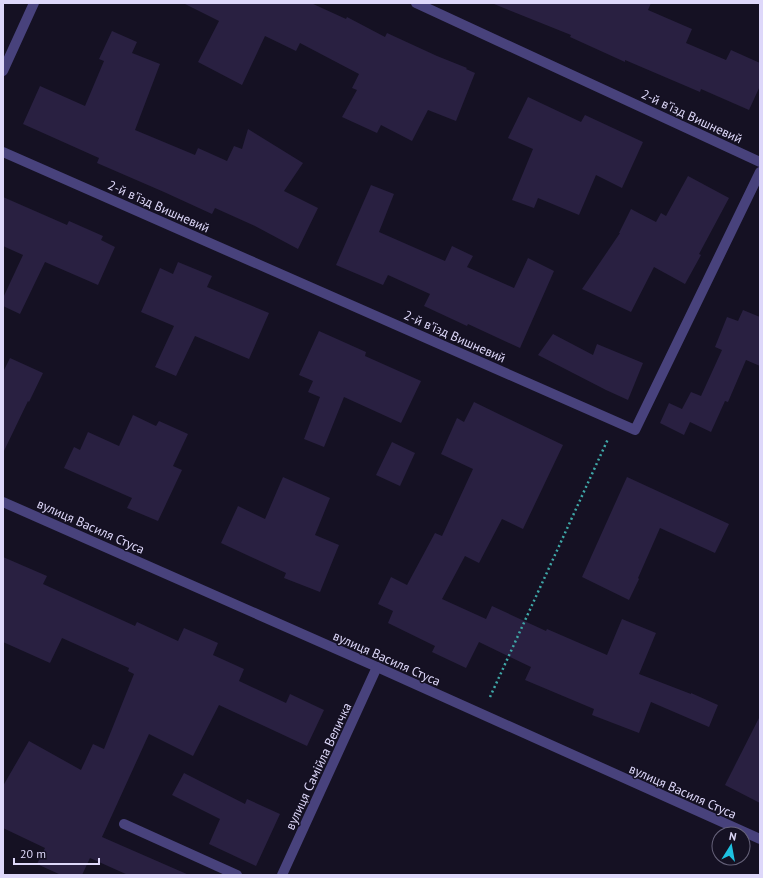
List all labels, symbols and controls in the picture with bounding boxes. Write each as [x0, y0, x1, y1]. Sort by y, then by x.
street label: 2-й вʼїзд Вишневий [638, 86, 745, 147]
street label: 2-й вʼїзд Вишневий [105, 176, 212, 237]
street label: 2-й вʼїзд Вишневий [401, 306, 508, 367]
street label: вулиця Василя Стуса [34, 495, 147, 558]
street label: вулиця Василя Стуса [330, 627, 443, 690]
street label: вулиця Самійла Величка [281, 700, 355, 833]
street label: вулиця Василя Стуса [626, 760, 739, 823]
north arrow [711, 826, 751, 866]
text: N [728, 829, 738, 844]
scale bar [14, 840, 99, 866]
text: 20 m [20, 846, 46, 861]

